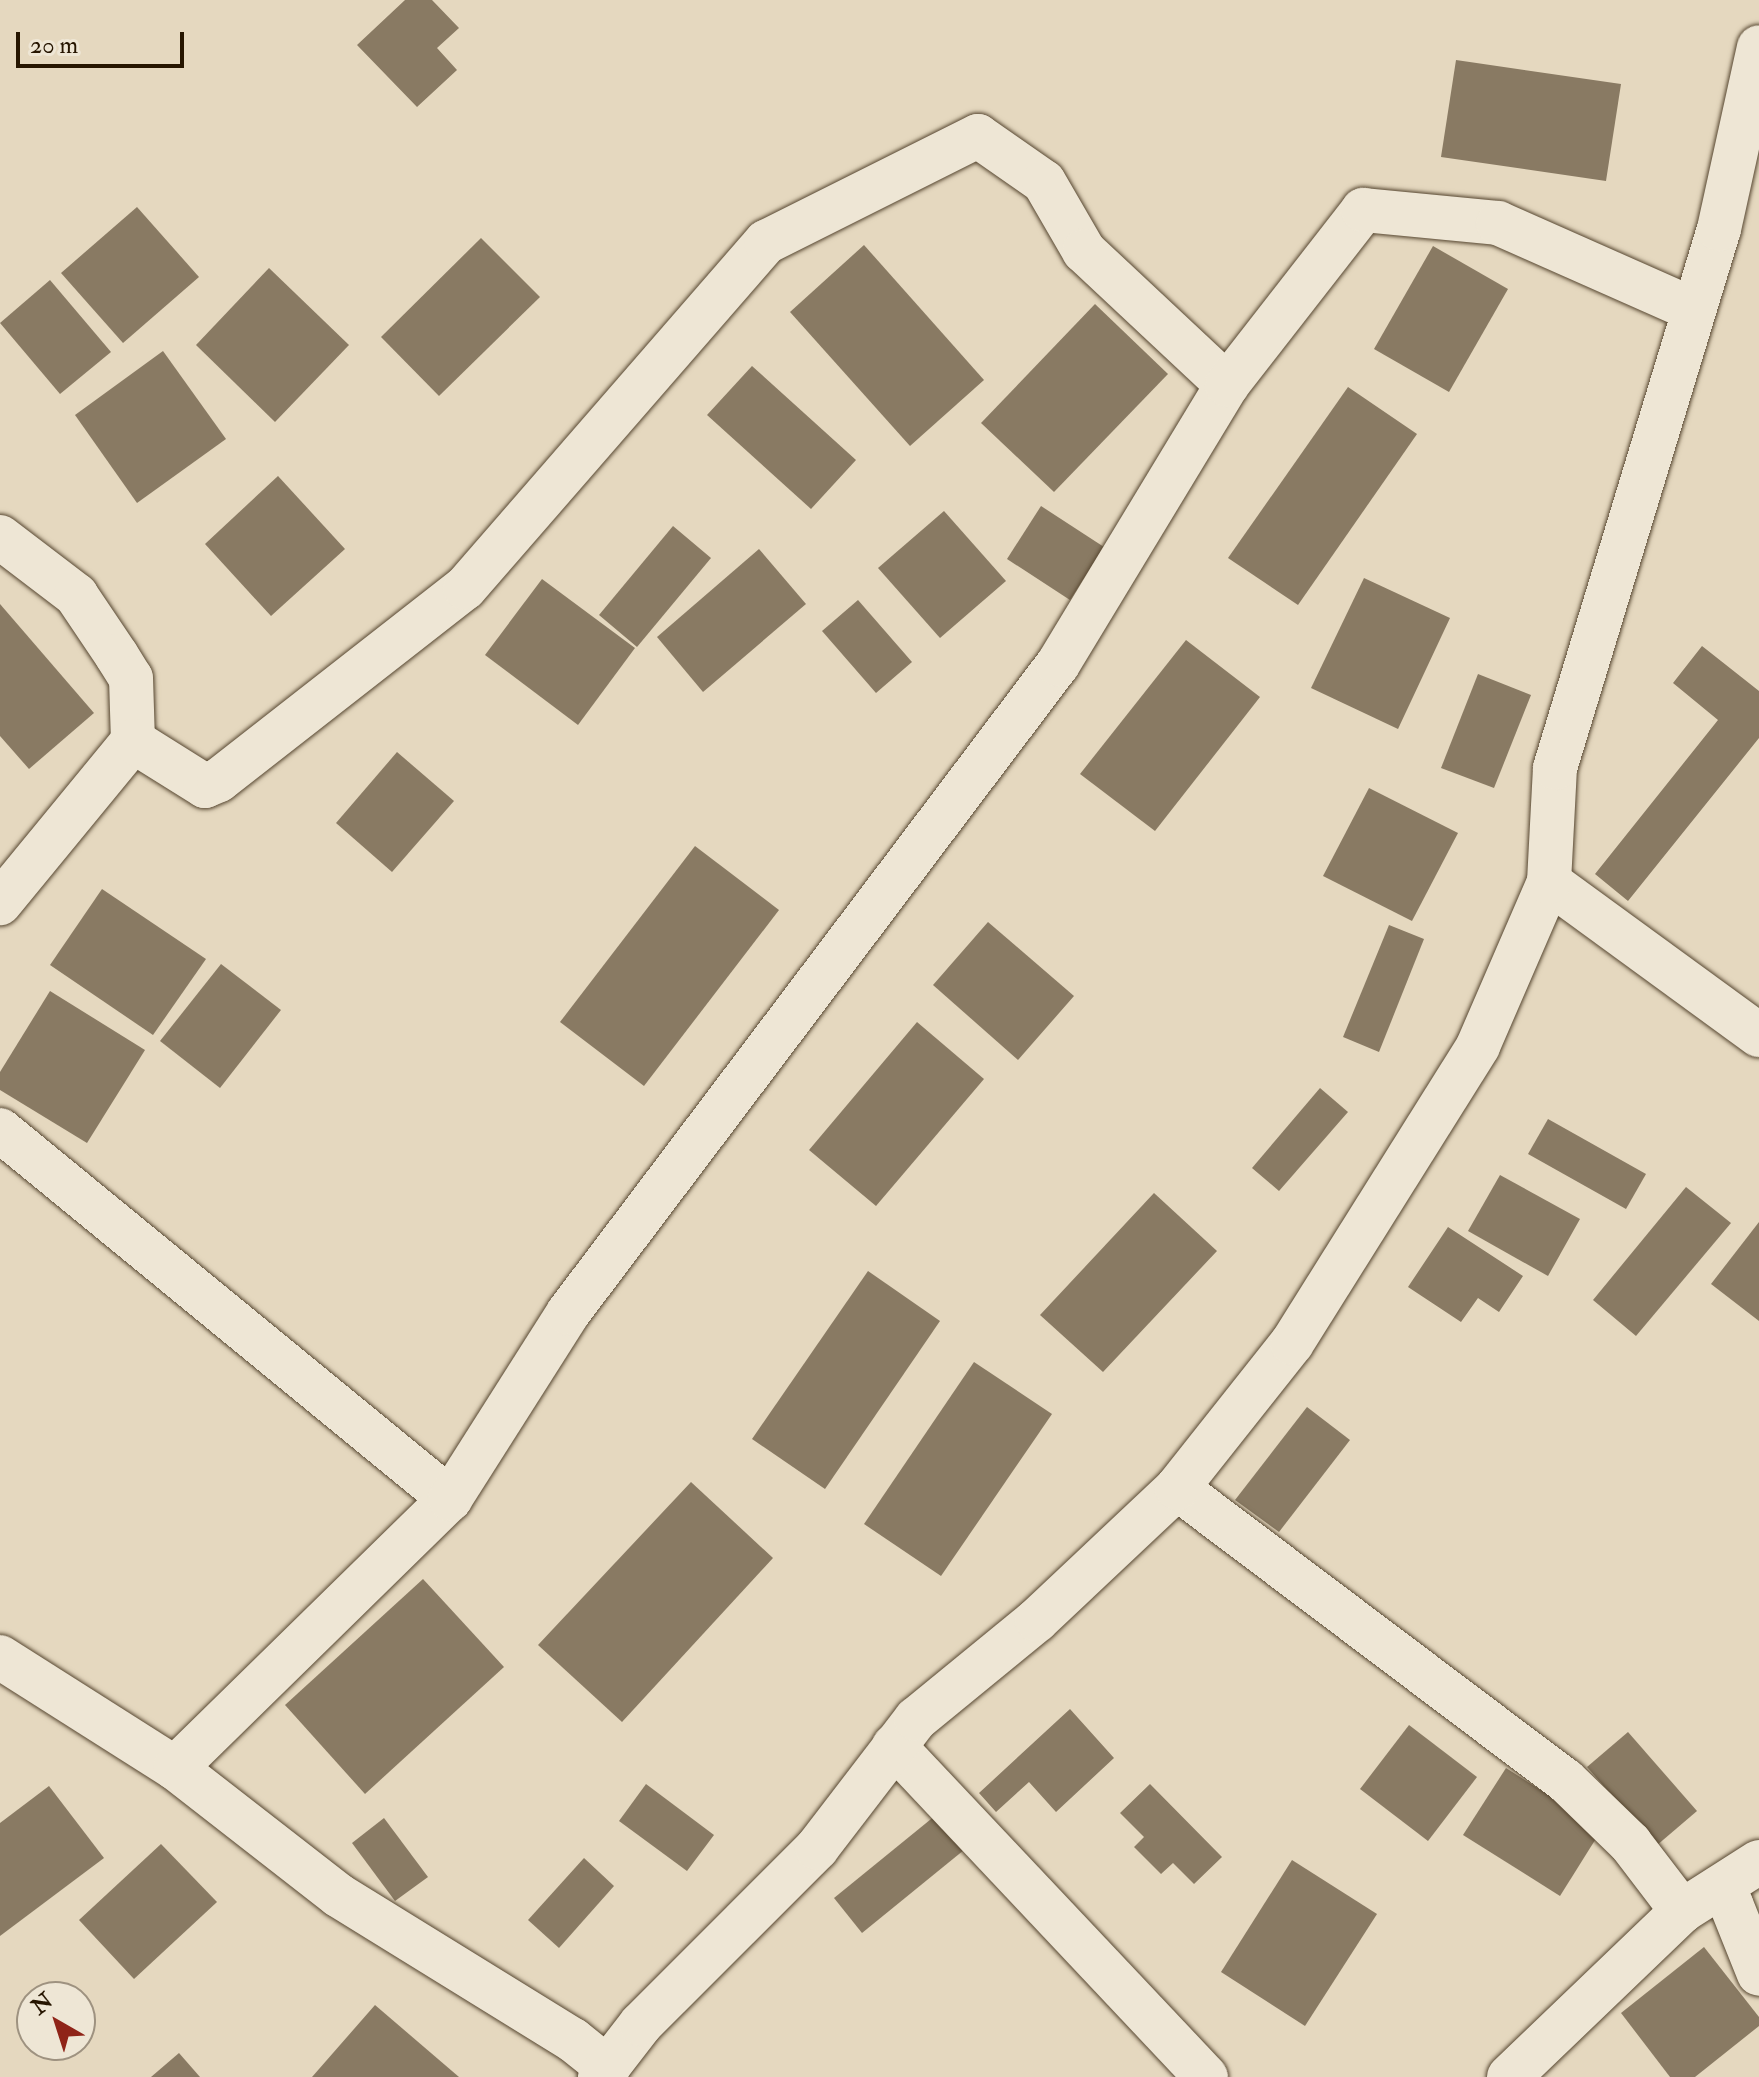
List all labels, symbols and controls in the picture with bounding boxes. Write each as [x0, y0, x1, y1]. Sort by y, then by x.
scale bar [20, 16, 188, 66]
text: 20 m [30, 30, 78, 61]
north arrow [16, 1981, 96, 2061]
text: N [26, 1987, 59, 2021]

